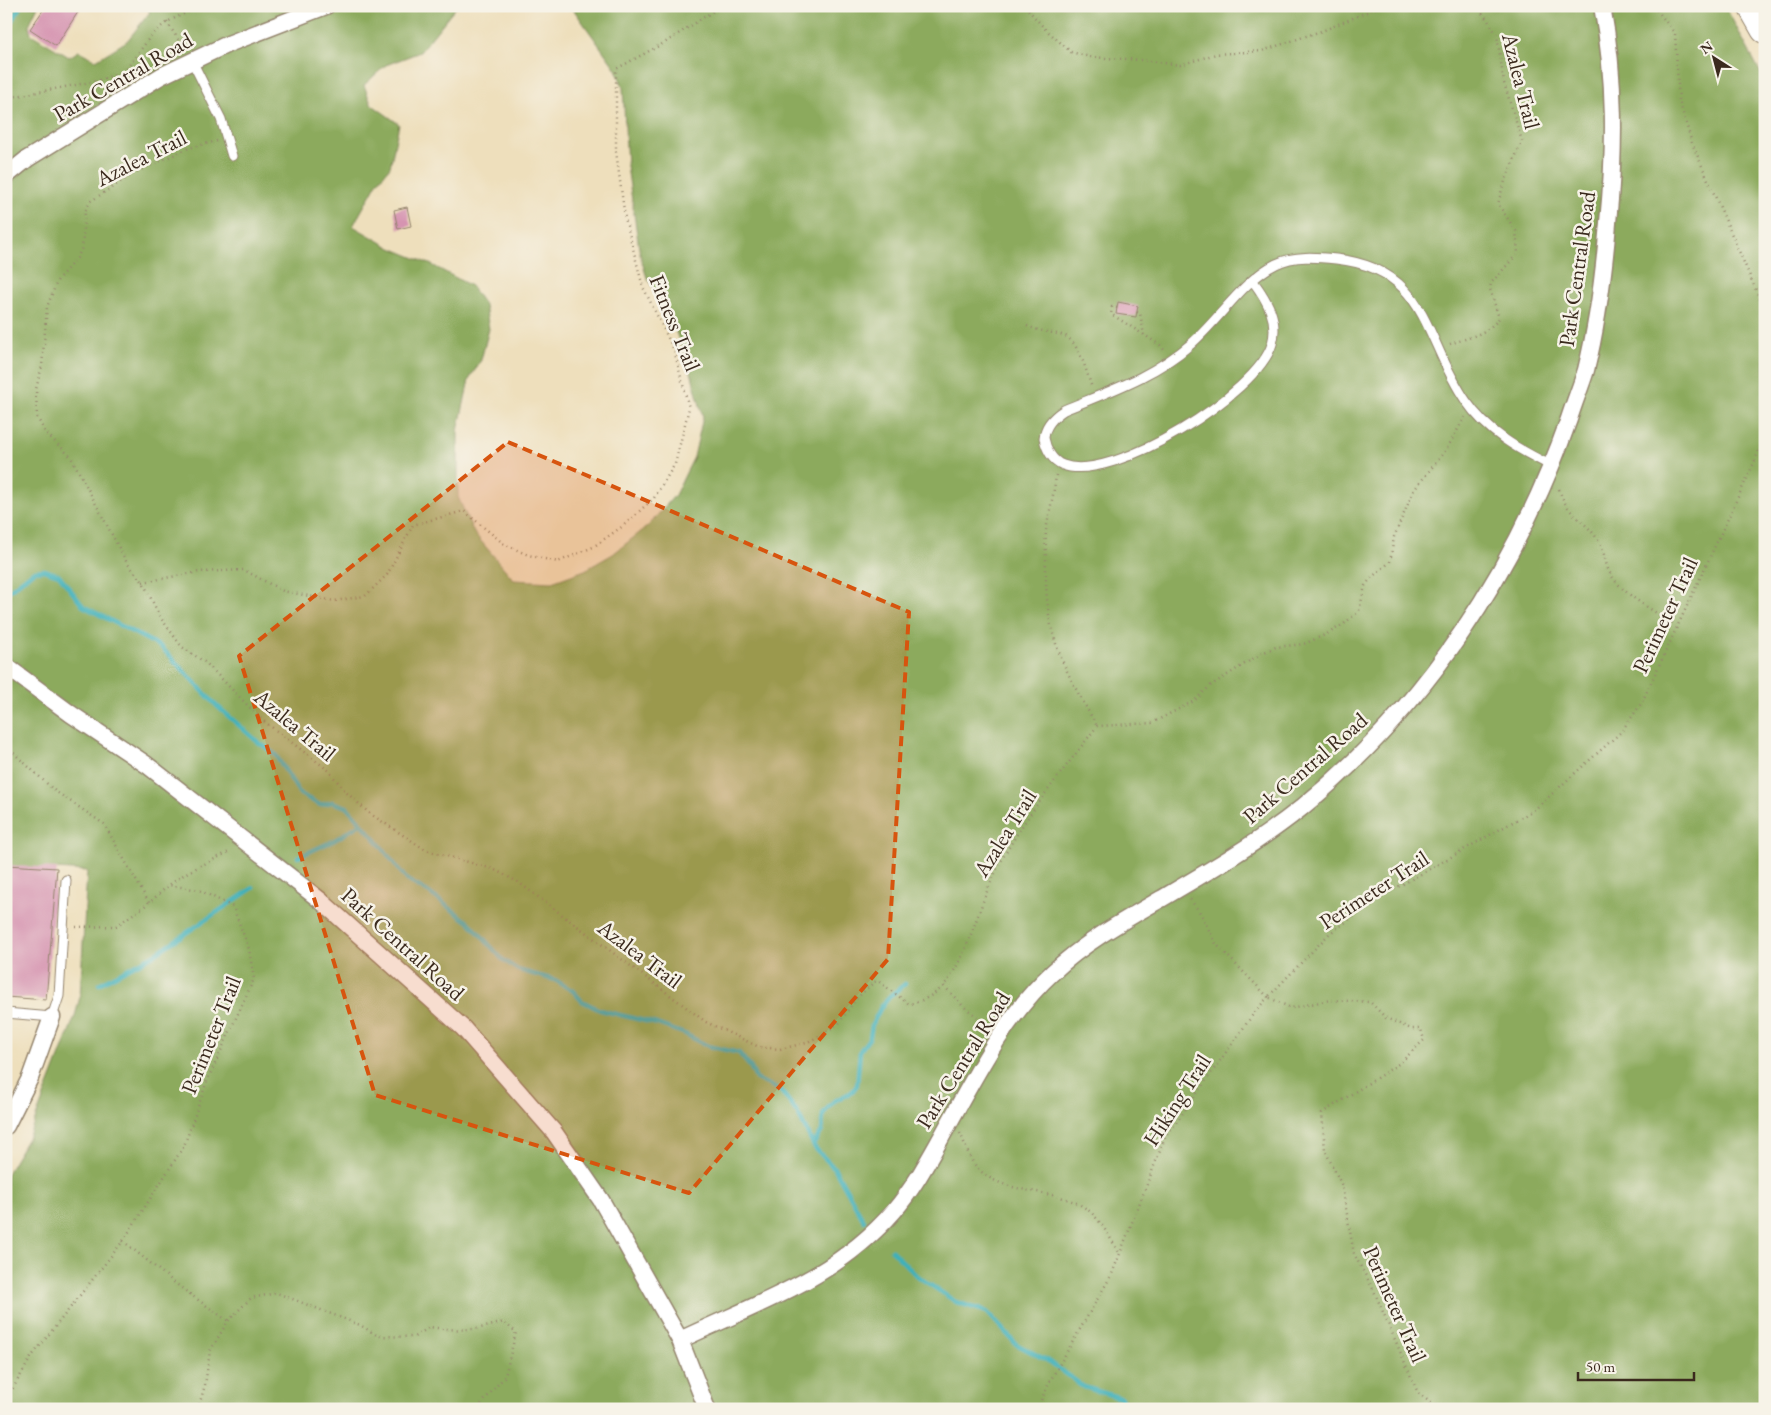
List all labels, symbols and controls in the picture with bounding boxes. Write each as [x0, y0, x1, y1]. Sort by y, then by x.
street label: Park Central Road [48, 25, 199, 129]
street label: Azalea Trail [1495, 29, 1547, 132]
north arrow [1688, 32, 1738, 82]
text: N [1696, 36, 1717, 58]
street label: Azalea Trail [90, 123, 191, 194]
street label: Park Central Road [1552, 189, 1602, 348]
street label: Fitness Trail [643, 270, 707, 376]
street label: Perimeter Trail [1626, 552, 1704, 678]
street label: Azalea Trail [247, 682, 342, 768]
street label: Park Central Road [1236, 705, 1374, 830]
street label: Azalea Trail [966, 784, 1043, 883]
street label: Perimeter Trail [1314, 844, 1434, 936]
street label: Park Central Road [335, 881, 471, 1008]
street label: Azalea Trail [591, 912, 688, 995]
street label: Perimeter Trail [174, 972, 248, 1098]
street label: Park Central Road [909, 985, 1017, 1134]
street label: Hiking Trail [1137, 1049, 1217, 1151]
street label: Perimeter Trail [1356, 1241, 1434, 1367]
scale bar [1578, 1350, 1695, 1382]
text: 50 m [1586, 1357, 1615, 1376]

